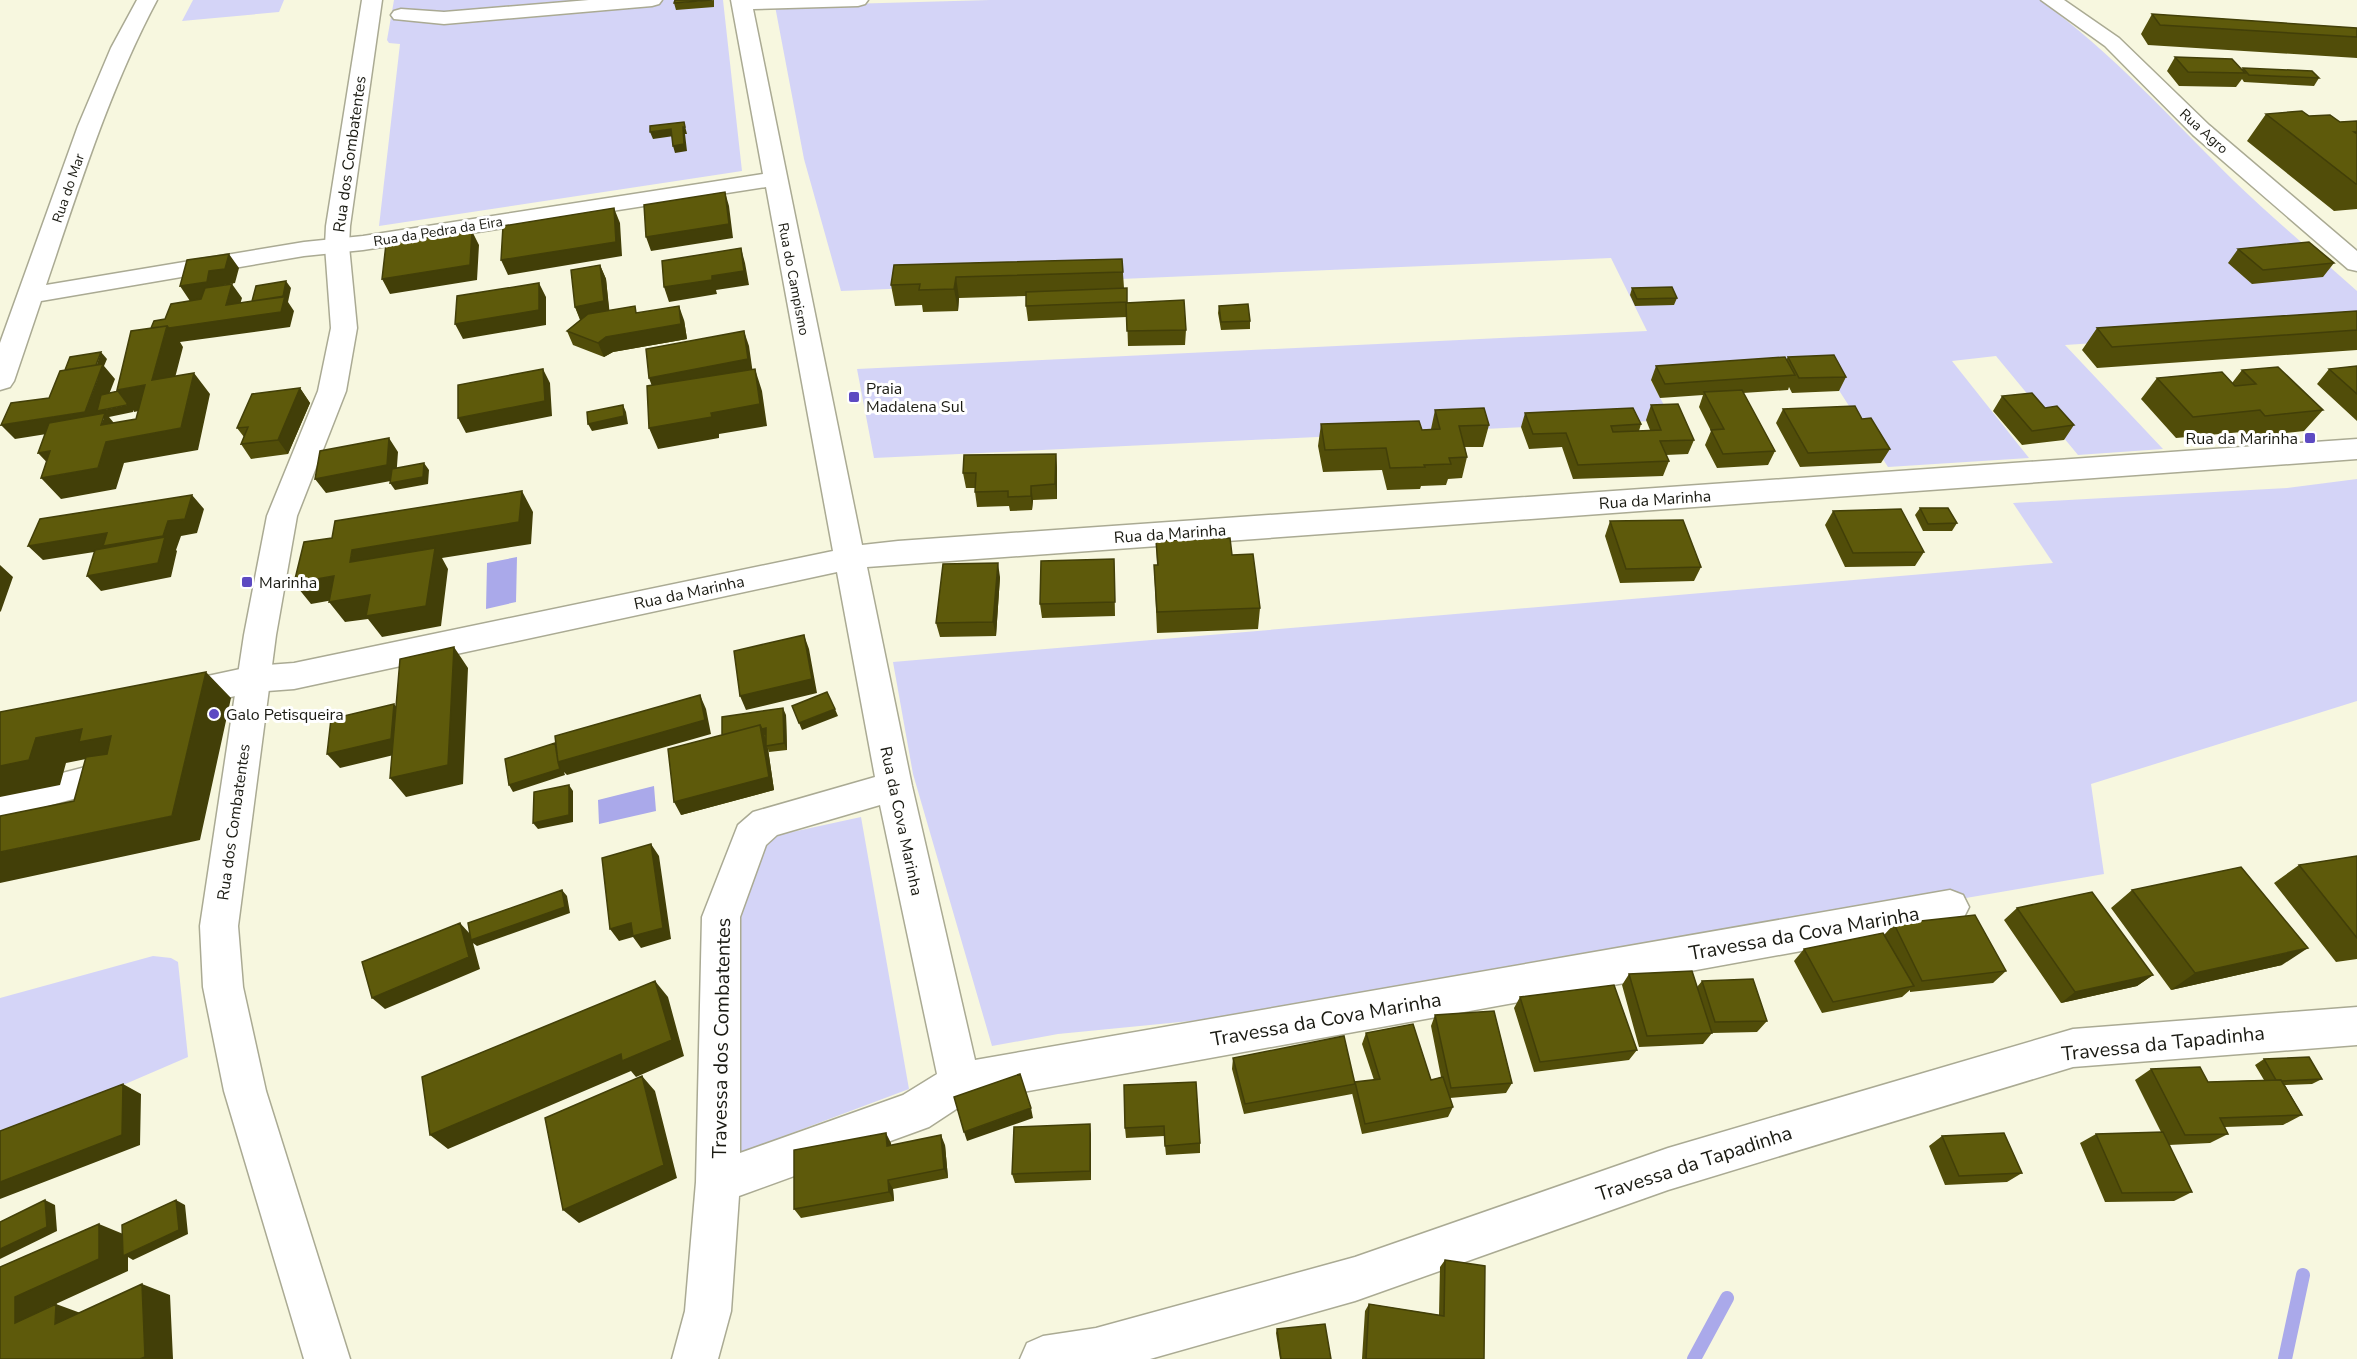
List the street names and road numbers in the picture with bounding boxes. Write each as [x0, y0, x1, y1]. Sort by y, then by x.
street label: Rua dos Combatentes [328, 74, 372, 234]
street label: Rua Agro [2175, 104, 2232, 158]
street label: Rua do Mar [48, 151, 89, 225]
street label: Rua da Pedra da Eira [372, 212, 504, 251]
street label: Rua do Campismo [773, 221, 814, 337]
street label: Rua da Marinha [1598, 485, 1712, 515]
street label: Rua da Marinha [1113, 519, 1227, 549]
street label: Rua da Marinha [632, 571, 746, 615]
street label: Rua dos Combatentes [212, 742, 256, 902]
street label: Rua da Cova Marinha [874, 745, 928, 898]
street label: Travessa da Cova Marinha [1687, 900, 1921, 967]
street label: Travessa dos Combatentes [706, 917, 737, 1159]
street label: Travessa da Cova Marinha [1209, 986, 1443, 1053]
street label: Travessa da Tapadinha [2060, 1019, 2266, 1068]
street label: Travessa da Tapadinha [1593, 1119, 1795, 1208]

